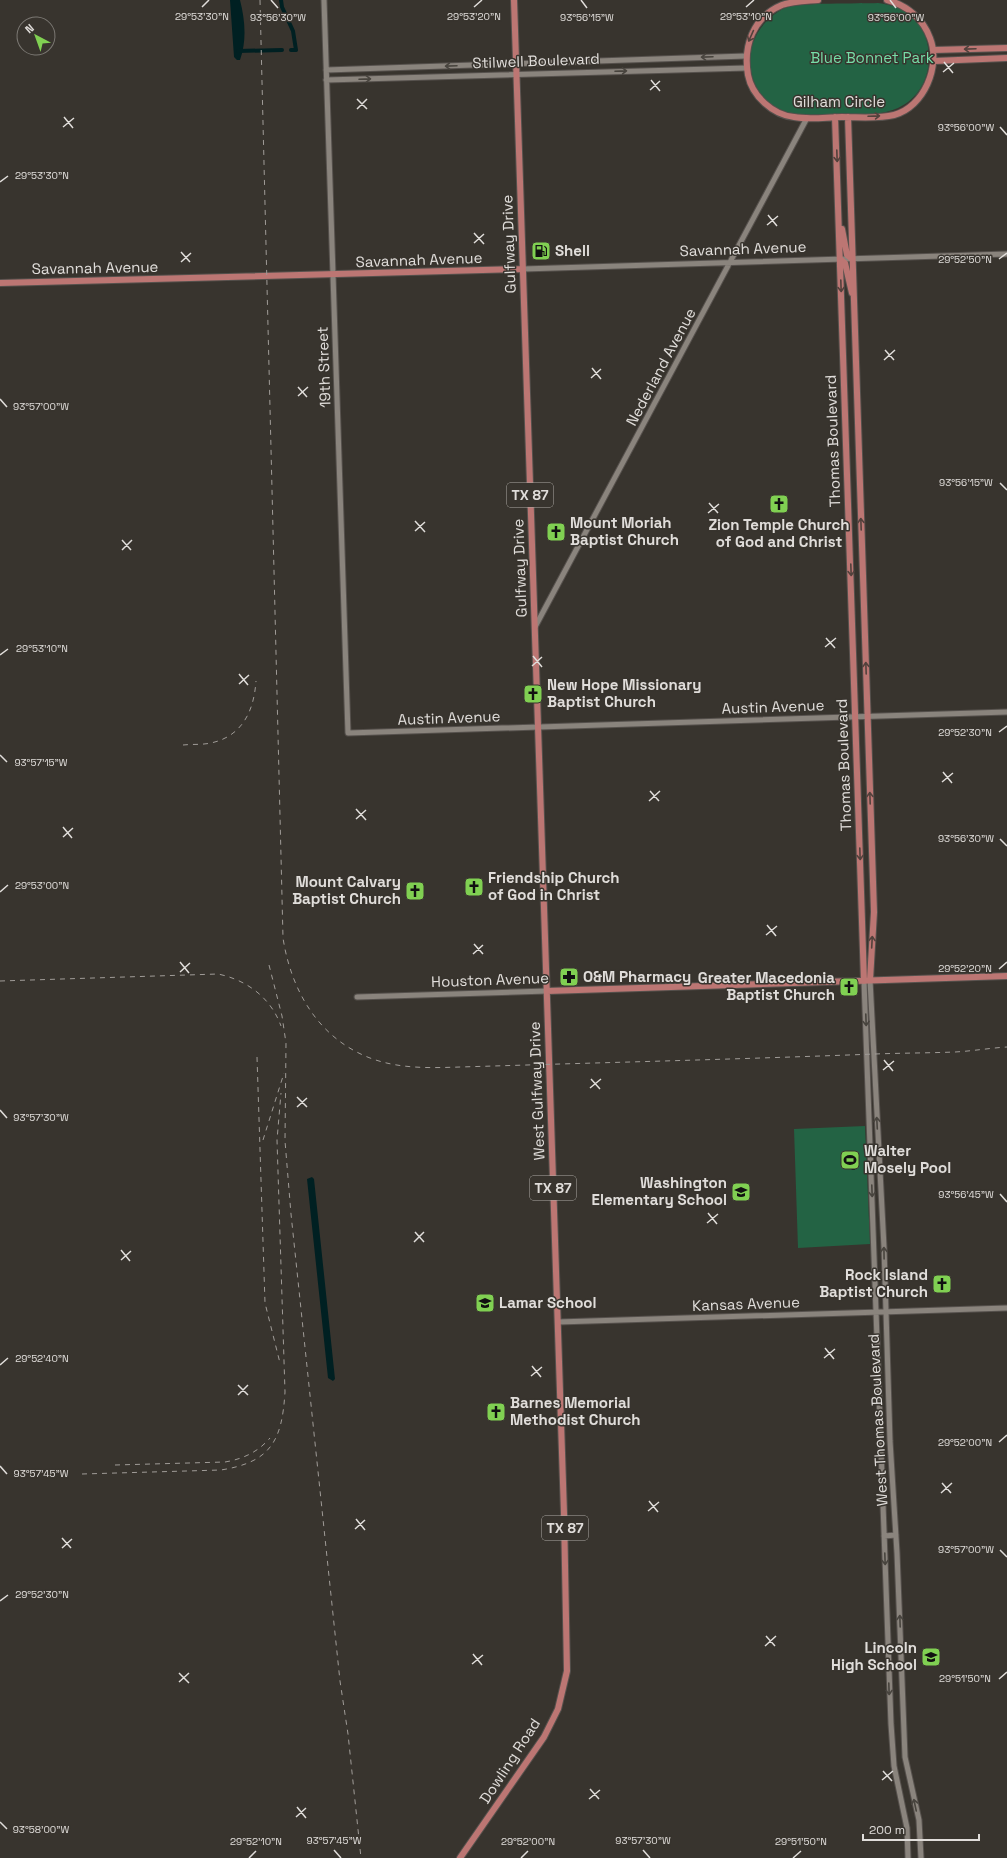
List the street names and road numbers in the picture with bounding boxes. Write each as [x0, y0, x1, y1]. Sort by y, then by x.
street label: Stilwell Boulevard [472, 49, 600, 72]
street label: Gilham Circle [793, 92, 885, 111]
street label: Gulfway Drive [497, 194, 520, 294]
street label: Savannah Avenue [679, 237, 807, 260]
street label: Savannah Avenue [355, 248, 483, 271]
street label: Savannah Avenue [31, 257, 159, 278]
street label: Nederland Avenue [621, 304, 700, 429]
street label: 19th Street [313, 326, 334, 408]
street label: Thomas Boulevard [821, 374, 844, 508]
road number: TX 87 [507, 483, 553, 507]
street label: Gulfway Drive [508, 518, 531, 618]
street label: Austin Avenue [721, 695, 825, 718]
street label: Thomas Boulevard [832, 698, 855, 832]
street label: Austin Avenue [397, 706, 501, 729]
street label: Houston Avenue [431, 968, 549, 991]
street label: West Gulfway Drive [525, 1021, 548, 1161]
road number: TX 87 [530, 1176, 576, 1200]
street label: Kansas Avenue [692, 1292, 800, 1315]
street label: West Thomas Boulevard [863, 1333, 892, 1507]
road number: TX 87 [542, 1516, 588, 1540]
street label: Dowling Road [475, 1714, 544, 1807]

